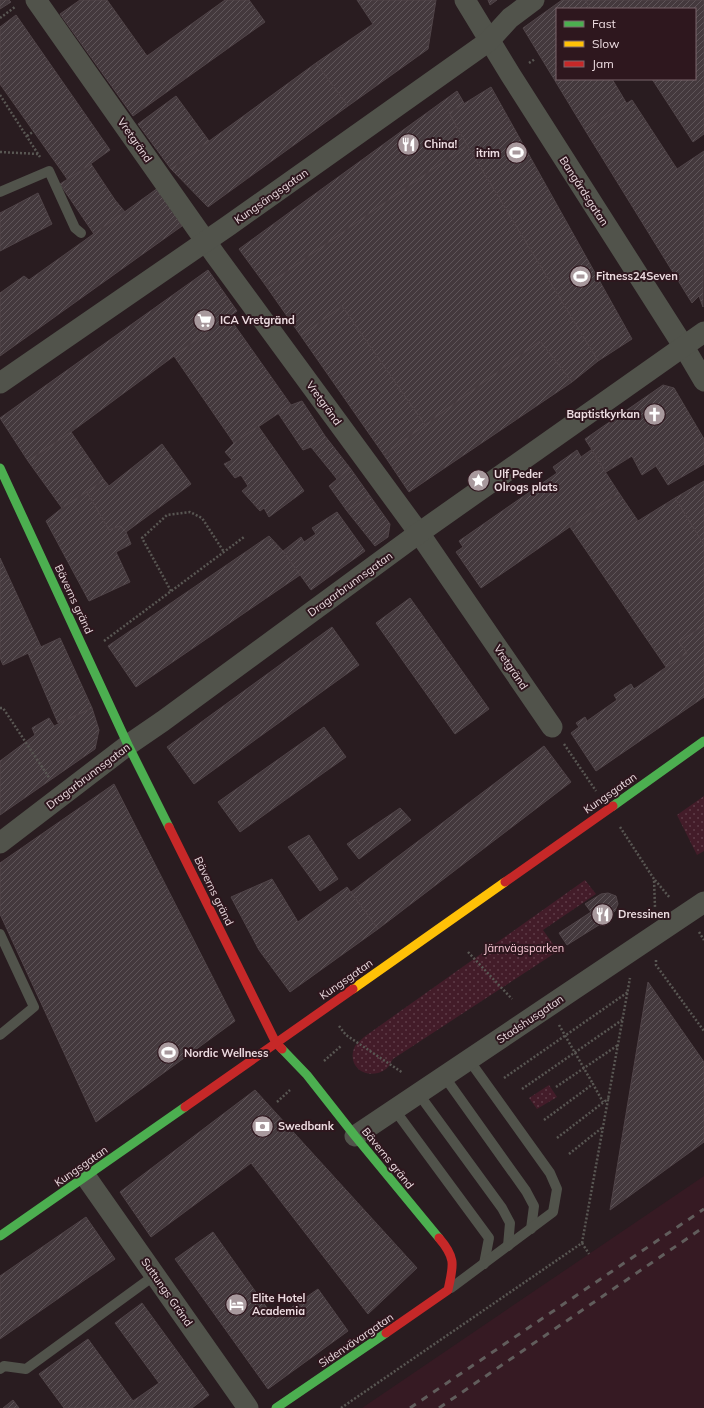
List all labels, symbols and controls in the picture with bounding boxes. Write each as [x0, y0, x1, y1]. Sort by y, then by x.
legend [556, 8, 696, 80]
text: Fast [592, 16, 616, 31]
text: Slow [592, 36, 620, 51]
text: Jam [592, 56, 614, 71]
street label: Vretgränd [115, 115, 155, 165]
restaurant icon: China! [395, 131, 421, 157]
place label: China! [424, 137, 457, 151]
sports icon: itrim [503, 140, 529, 166]
place label: itrim [476, 146, 500, 160]
street label: Bangårdsgatan [556, 154, 612, 228]
street label: Kungsängsgatan [231, 165, 311, 227]
sports icon: Fitness24Seven [568, 263, 594, 289]
place label: Fitness24Seven [596, 269, 678, 283]
supermarket icon: ICA Vretgränd [192, 307, 218, 333]
place label: ICA Vretgränd [220, 313, 295, 327]
street label: Vretgränd [303, 378, 345, 428]
church icon: Baptistkyrkan [642, 401, 668, 427]
place label: Baptistkyrkan [567, 407, 640, 421]
place icon: Ulf Peder Olrogs plats [465, 467, 491, 493]
place label: Ulf Peder Olrogs plats [494, 467, 558, 494]
street label: Dragarbrunnsgatan [305, 549, 395, 619]
street label: Bäverns gränd [52, 562, 96, 636]
street label: Vretgränd [491, 642, 531, 692]
street label: Dragarbrunnsgatan [43, 740, 133, 812]
street label: Kungsgatan [581, 770, 639, 816]
street label: Bäverns gränd [191, 854, 237, 928]
restaurant icon: Dressinen [589, 901, 615, 927]
place label: Dressinen [618, 907, 670, 921]
park label: Järnvägsparken [484, 941, 564, 955]
street label: Kungsgatan [317, 956, 375, 1002]
street label: Stadshusgatan [494, 991, 566, 1047]
sports icon: Nordic Wellness [156, 1040, 182, 1066]
place label: Nordic Wellness [184, 1046, 269, 1060]
bank icon: Swedbank [250, 1113, 276, 1139]
place label: Swedbank [278, 1119, 335, 1133]
street label: Bäverns gränd [359, 1125, 417, 1191]
street label: Kungsgatan [52, 1143, 110, 1189]
street label: Suttungs Gränd [138, 1255, 196, 1329]
hotel icon: Elite Hotel Academia [223, 1291, 249, 1317]
place label: Elite Hotel Academia [252, 1291, 306, 1318]
street label: Sidenvävargatan [316, 1310, 396, 1370]

